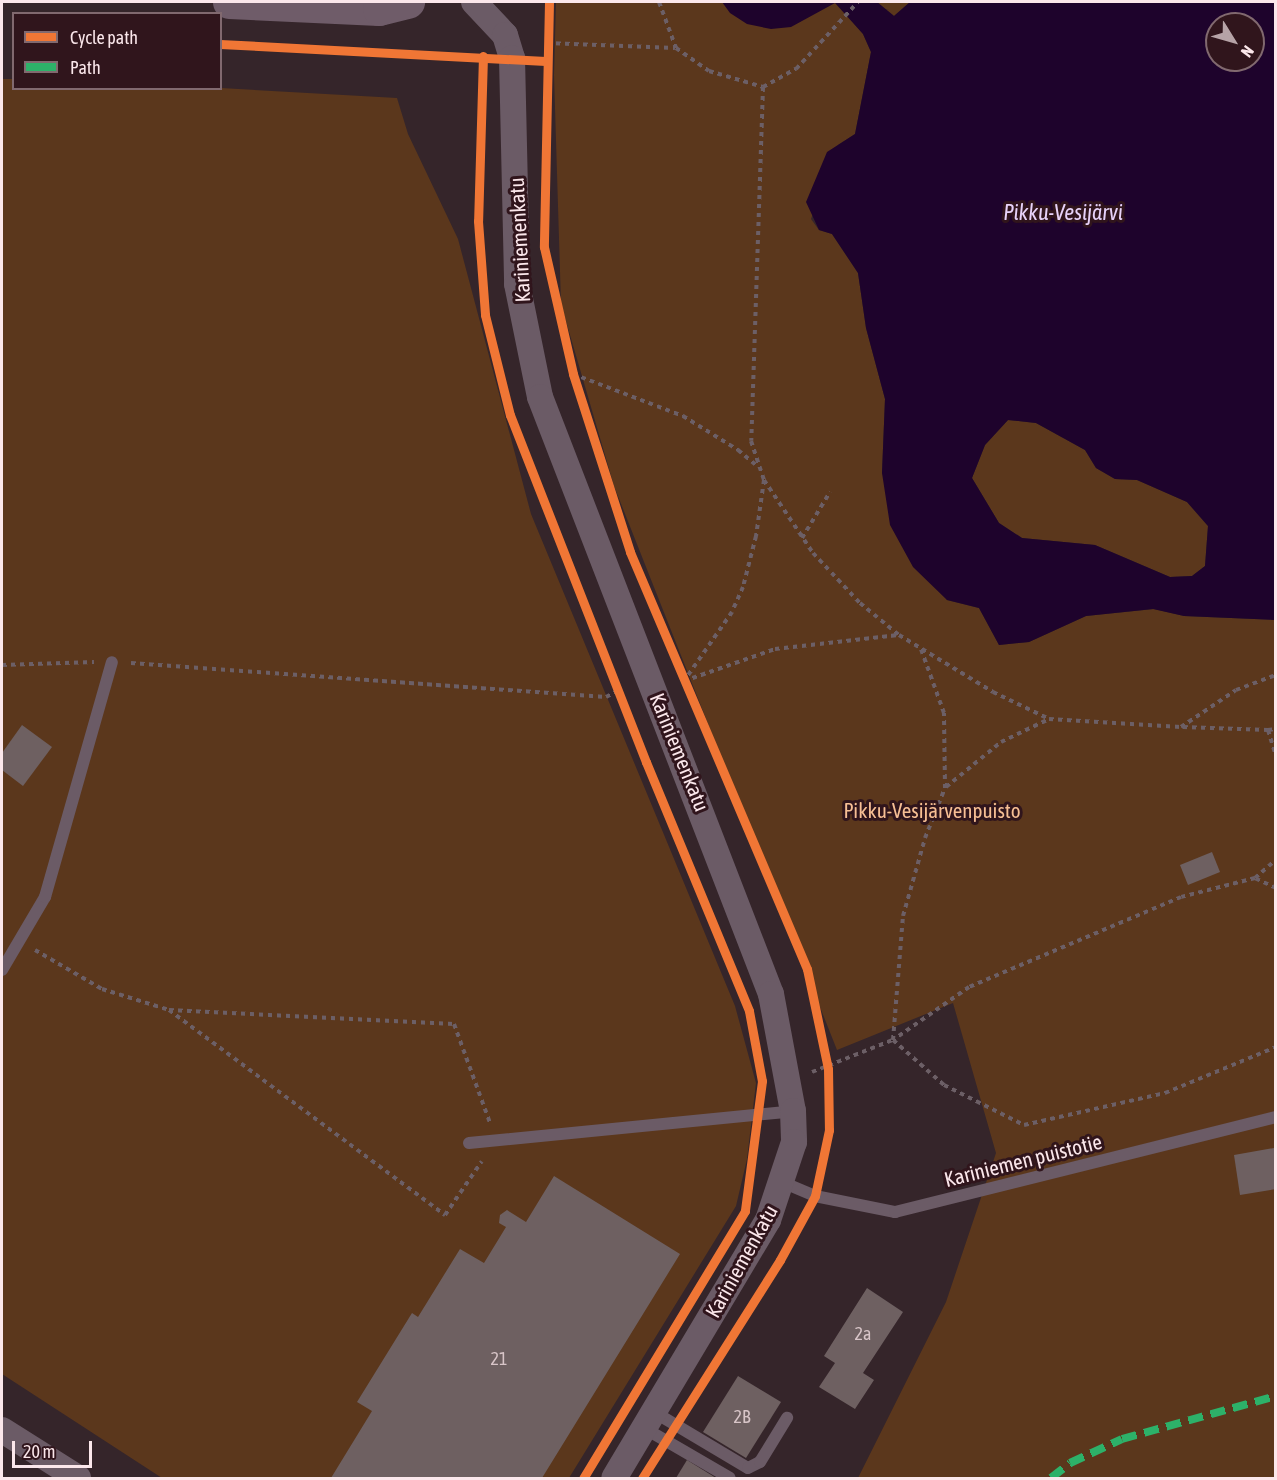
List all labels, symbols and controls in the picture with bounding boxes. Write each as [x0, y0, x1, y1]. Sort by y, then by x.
legend [12, 12, 222, 90]
north arrow [1205, 12, 1265, 72]
text: Cycle path [70, 27, 138, 48]
text: N [1238, 42, 1258, 61]
text: Path [70, 57, 101, 78]
street label: Kariniemenkatu [503, 177, 535, 303]
water label: Pikku-Vesijärvi [1003, 200, 1123, 226]
street label: Kariniemenkatu [645, 689, 715, 815]
park label: Pikku-Vesijärvenpuisto [843, 797, 1021, 823]
street label: Kariniemen puistotie [942, 1128, 1104, 1192]
street label: Kariniemenkatu [700, 1200, 782, 1322]
house number: 2a [855, 1323, 871, 1345]
house number: 21 [491, 1348, 507, 1370]
house number: 2B [734, 1406, 750, 1428]
scale bar [15, 1429, 94, 1467]
text: 20 m [23, 1441, 55, 1462]

